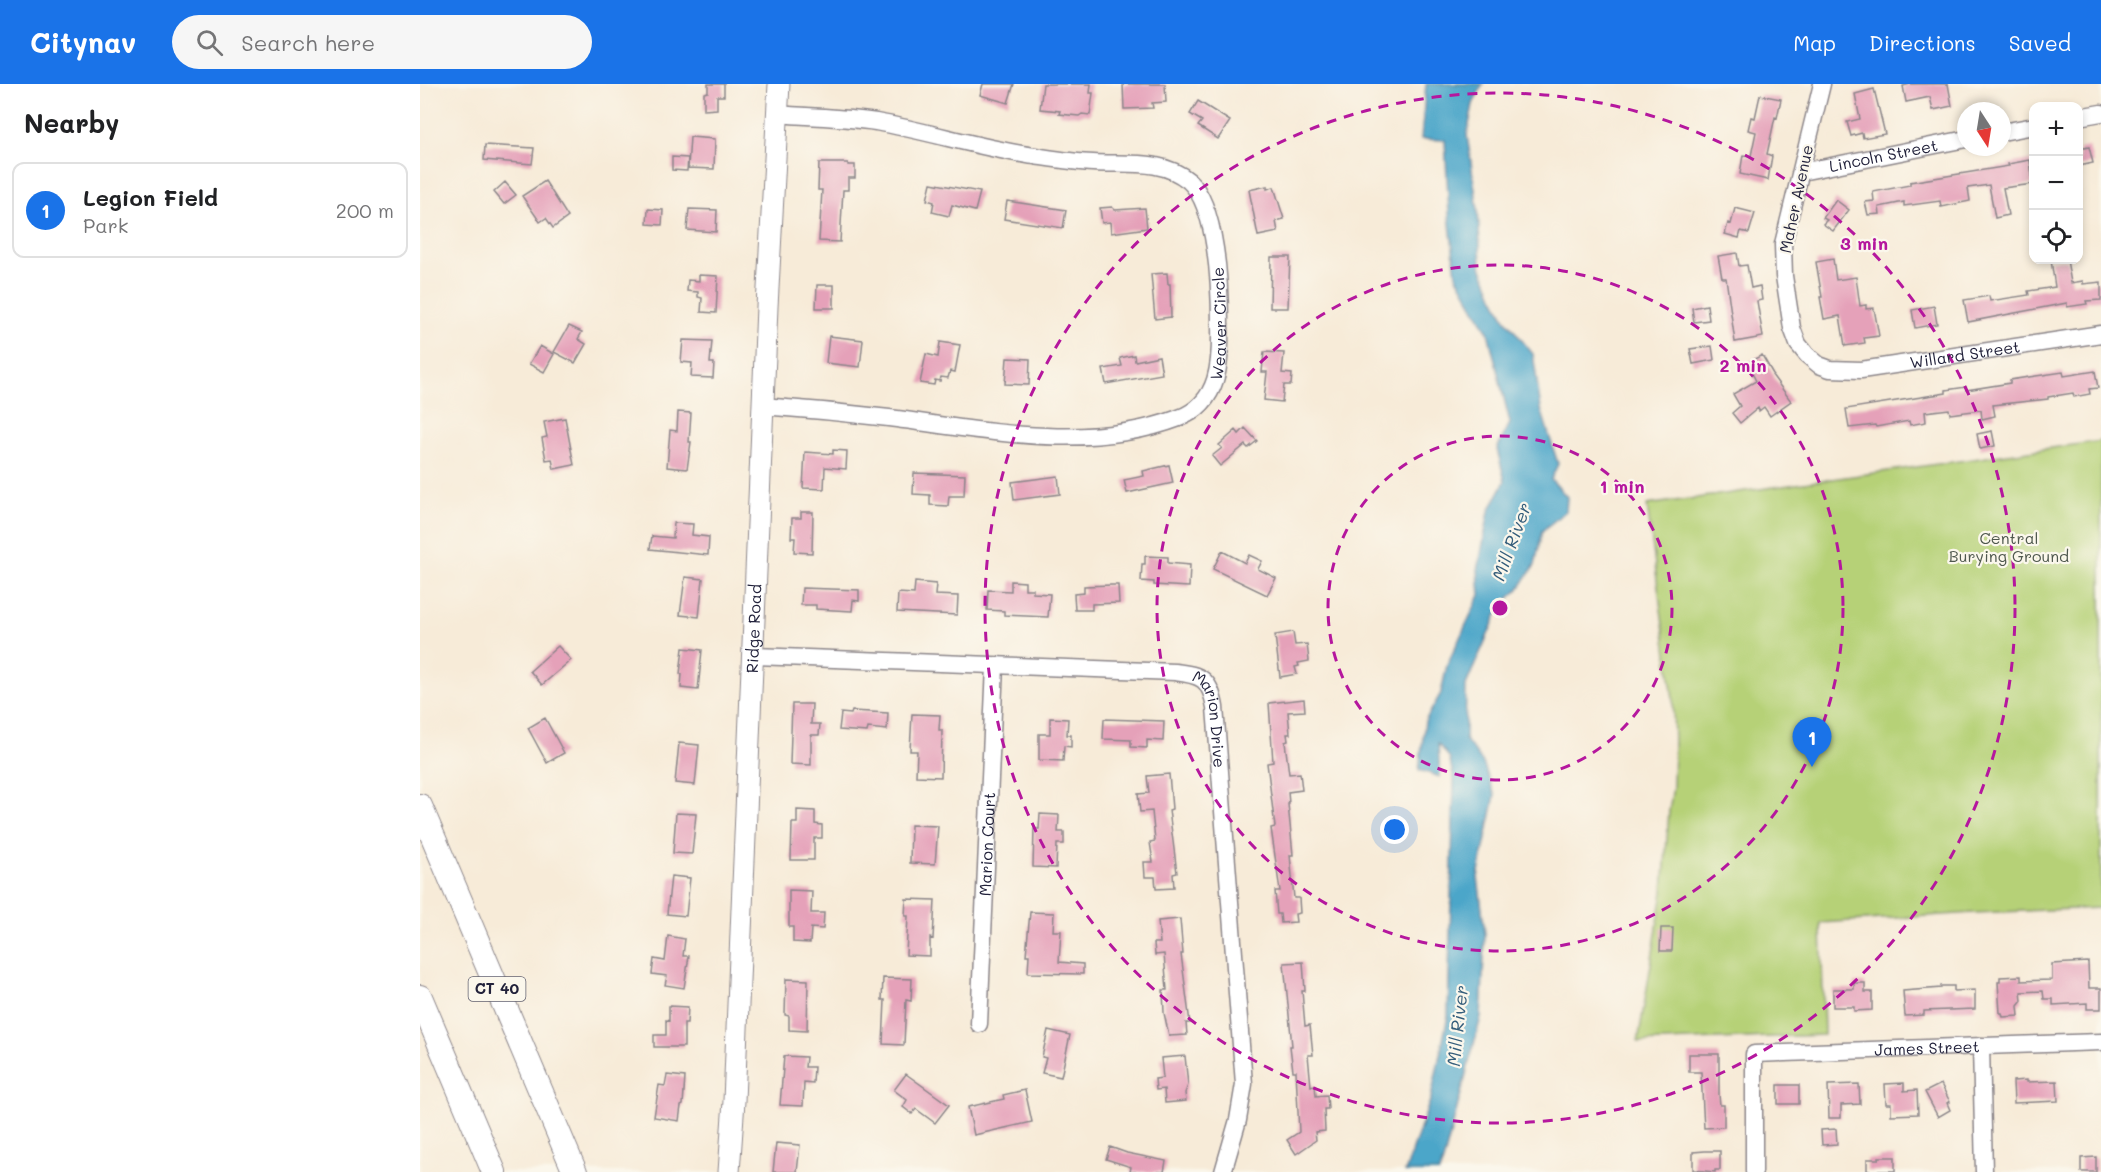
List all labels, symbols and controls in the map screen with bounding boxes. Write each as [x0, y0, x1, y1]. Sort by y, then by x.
search box [172, 15, 592, 69]
text: Citynav [30, 24, 136, 60]
icon: search [193, 26, 226, 59]
text: Search here [241, 28, 375, 57]
text: Map [1793, 29, 1836, 56]
text: Directions [1869, 29, 1976, 56]
text: Saved [2009, 29, 2071, 56]
north arrow [1957, 102, 2011, 156]
map controls [2029, 102, 2083, 264]
button: + [2029, 102, 2083, 156]
text: Nearby [24, 106, 119, 140]
street label: Lincoln Street [1827, 134, 1939, 176]
street label: Maher Avenue [1774, 143, 1817, 255]
button: − [2029, 156, 2083, 210]
text: Legion Field [83, 183, 218, 212]
text: 1 [41, 197, 50, 223]
text: 200 m [336, 197, 394, 223]
button: locate [2029, 210, 2083, 264]
text: Park [83, 212, 128, 238]
text: 3 min [1840, 231, 1888, 255]
street label: Weaver Circle [1205, 266, 1230, 382]
street label: Willard Street [1908, 335, 2021, 373]
text: 2 min [1719, 353, 1767, 377]
text: 1 min [1599, 474, 1645, 498]
water label: Mill River [1486, 499, 1536, 584]
park label: Central Burying Ground [1949, 527, 2069, 566]
street label: Ridge Road [741, 583, 765, 674]
centre of rings [1490, 598, 1510, 618]
street label: Marion Drive [1189, 665, 1231, 768]
pin: 1 [1792, 718, 1832, 767]
street label: Marion Court [974, 792, 999, 897]
your location [1380, 815, 1409, 844]
road number: CT 40 [468, 977, 526, 1001]
water label: Mill River [1441, 984, 1473, 1068]
street label: James Street [1874, 1035, 1980, 1060]

